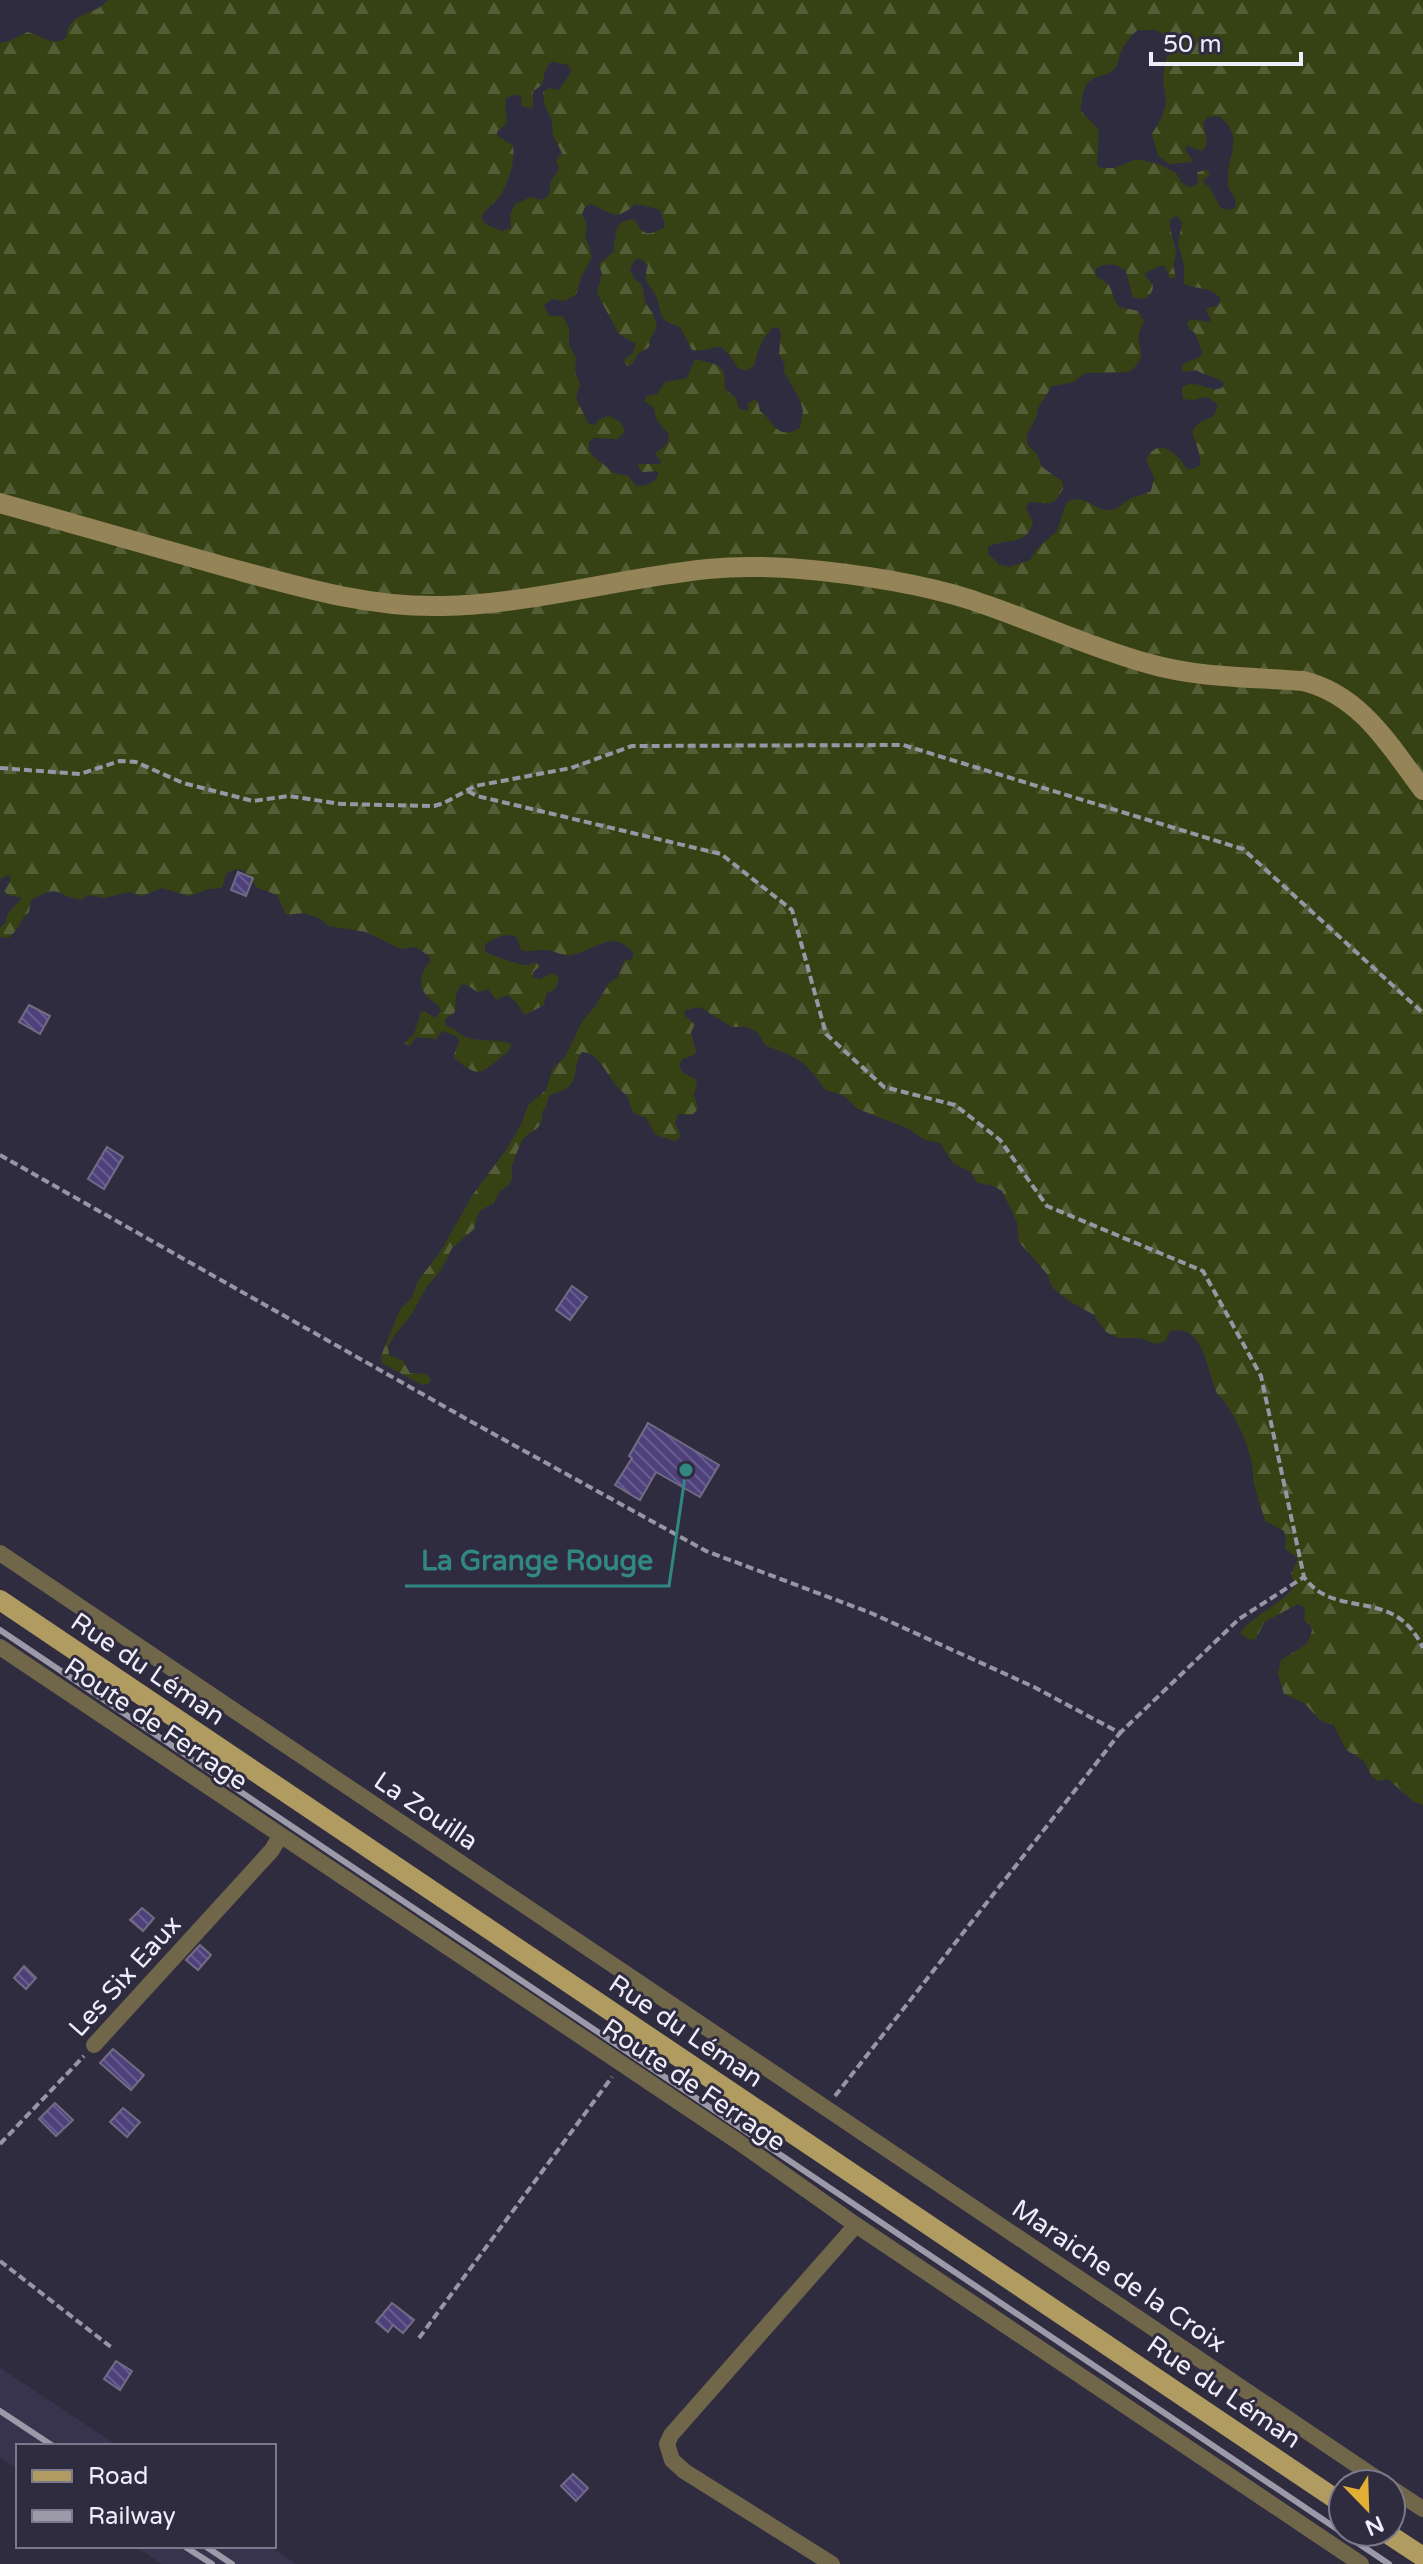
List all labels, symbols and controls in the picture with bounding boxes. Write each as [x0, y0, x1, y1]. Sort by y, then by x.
scale bar [1151, 16, 1301, 66]
text: 50 m [1163, 30, 1221, 59]
callout: La Grange Rouge [405, 1534, 669, 1586]
text: La Grange Rouge [421, 1544, 653, 1578]
street label: Rue du Léman [65, 1606, 231, 1732]
street label: Route de Ferrage [58, 1651, 254, 1797]
street label: La Zouilla [368, 1765, 484, 1857]
street label: Les Six Eaux [62, 1909, 188, 2043]
street label: Rue du Léman [603, 1968, 769, 2094]
street label: Route de Ferrage [596, 2012, 792, 2158]
street label: Maraiche de la Croix [1006, 2193, 1232, 2359]
street label: Rue du Léman [1141, 2329, 1307, 2455]
legend [16, 2444, 276, 2548]
text: Road [88, 2462, 148, 2491]
north arrow [1327, 2468, 1407, 2548]
text: Railway [88, 2502, 176, 2531]
text: N [1361, 2510, 1388, 2541]

